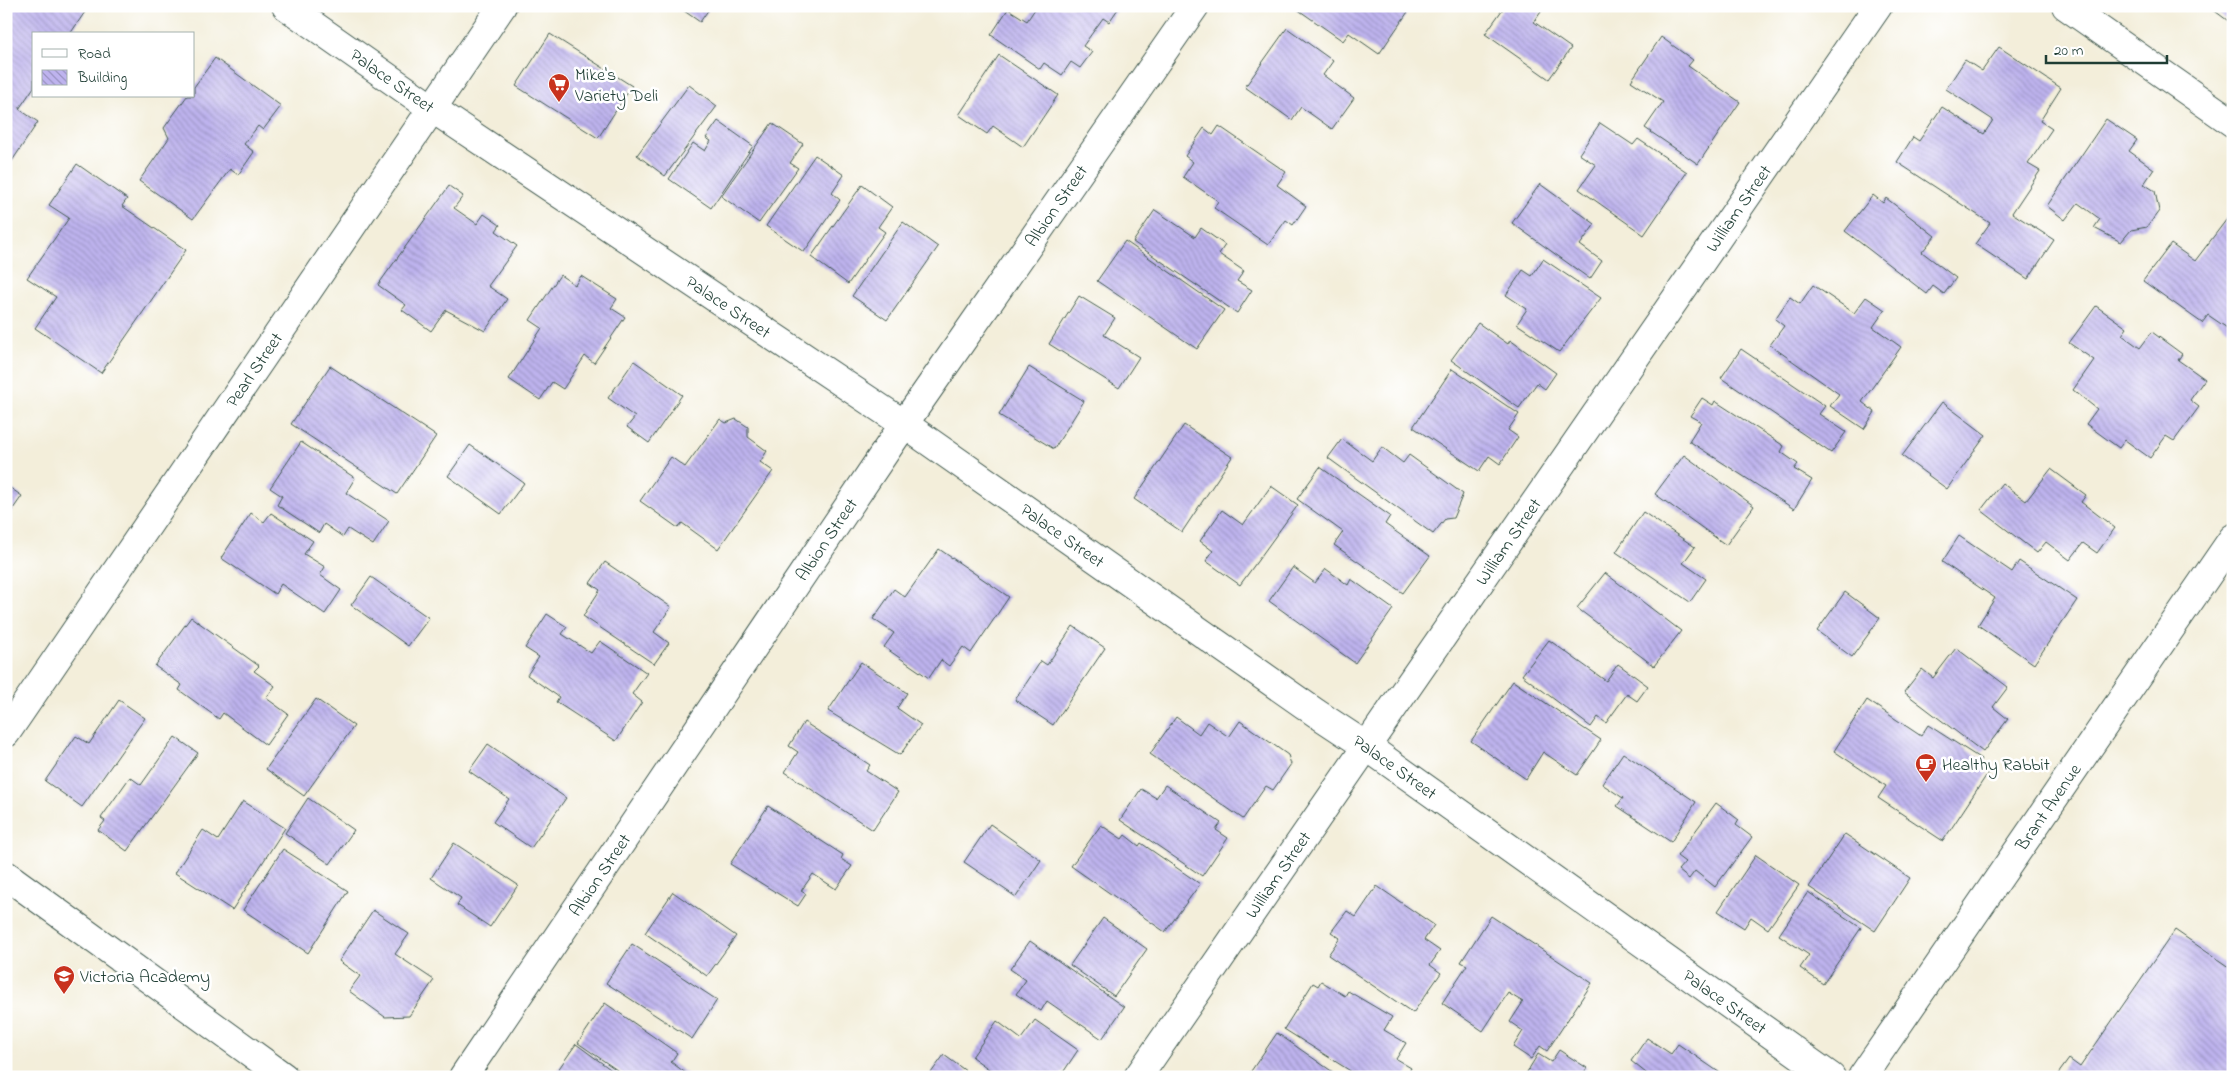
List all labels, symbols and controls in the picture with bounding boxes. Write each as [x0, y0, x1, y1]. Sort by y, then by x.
legend [32, 32, 195, 98]
scale bar [2046, 32, 2168, 64]
text: 20 m [2054, 40, 2084, 62]
text: Road [78, 43, 111, 65]
street label: Palace Street [344, 44, 439, 121]
place label: Mike's Variety Deli [574, 63, 658, 110]
text: Building [77, 67, 127, 90]
supermarket icon: Mike's Variety Deli [547, 72, 571, 103]
street label: Albion Street [1020, 160, 1095, 253]
street label: William Street [1701, 160, 1779, 258]
street label: Palace Street [679, 270, 775, 346]
street label: Pearl Street [221, 328, 291, 413]
street label: Albion Street [791, 494, 865, 587]
street label: William Street [1470, 494, 1549, 592]
street label: Palace Street [1014, 498, 1109, 576]
street label: Palace Street [1347, 730, 1441, 807]
cafe icon: Healthy Rabbit [1914, 752, 1938, 783]
place label: Healthy Rabbit [1942, 753, 2050, 779]
street label: Brant Avenue [2010, 758, 2089, 858]
street label: William Street [1240, 827, 1319, 925]
street label: Albion Street [564, 829, 639, 923]
school or university icon: Victoria Academy [52, 964, 76, 995]
street label: Palace Street [1676, 964, 1771, 1042]
place label: Victoria Academy [79, 965, 210, 991]

